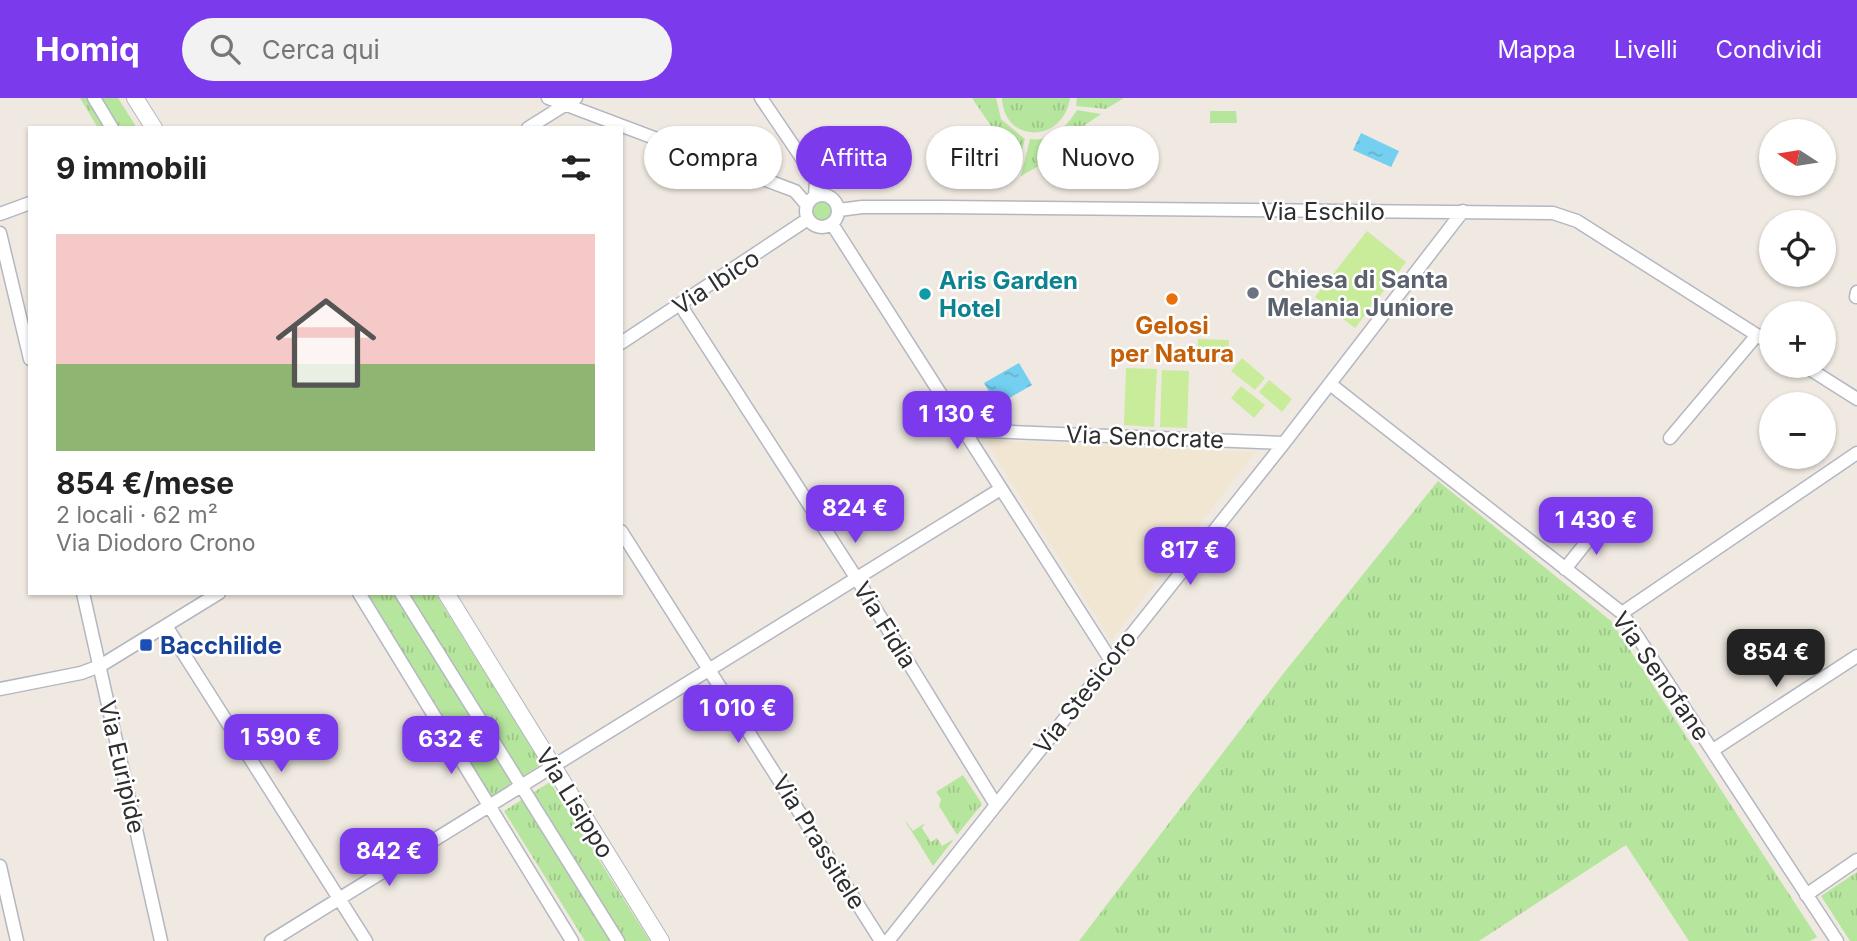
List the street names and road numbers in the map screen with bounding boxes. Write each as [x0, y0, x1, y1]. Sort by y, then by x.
street label: Via Eschilo [1261, 197, 1385, 226]
street label: Via Ibico [667, 243, 765, 321]
street label: Via Senocrate [1065, 420, 1225, 454]
street label: Via Fidia [847, 576, 923, 674]
street label: Via Senofane [1606, 606, 1716, 746]
street label: Via Stesicoro [1028, 624, 1142, 760]
street label: Via Euripide [93, 698, 151, 836]
street label: Via Lisippo [530, 743, 620, 863]
street label: Via Prassitele [766, 769, 872, 915]

